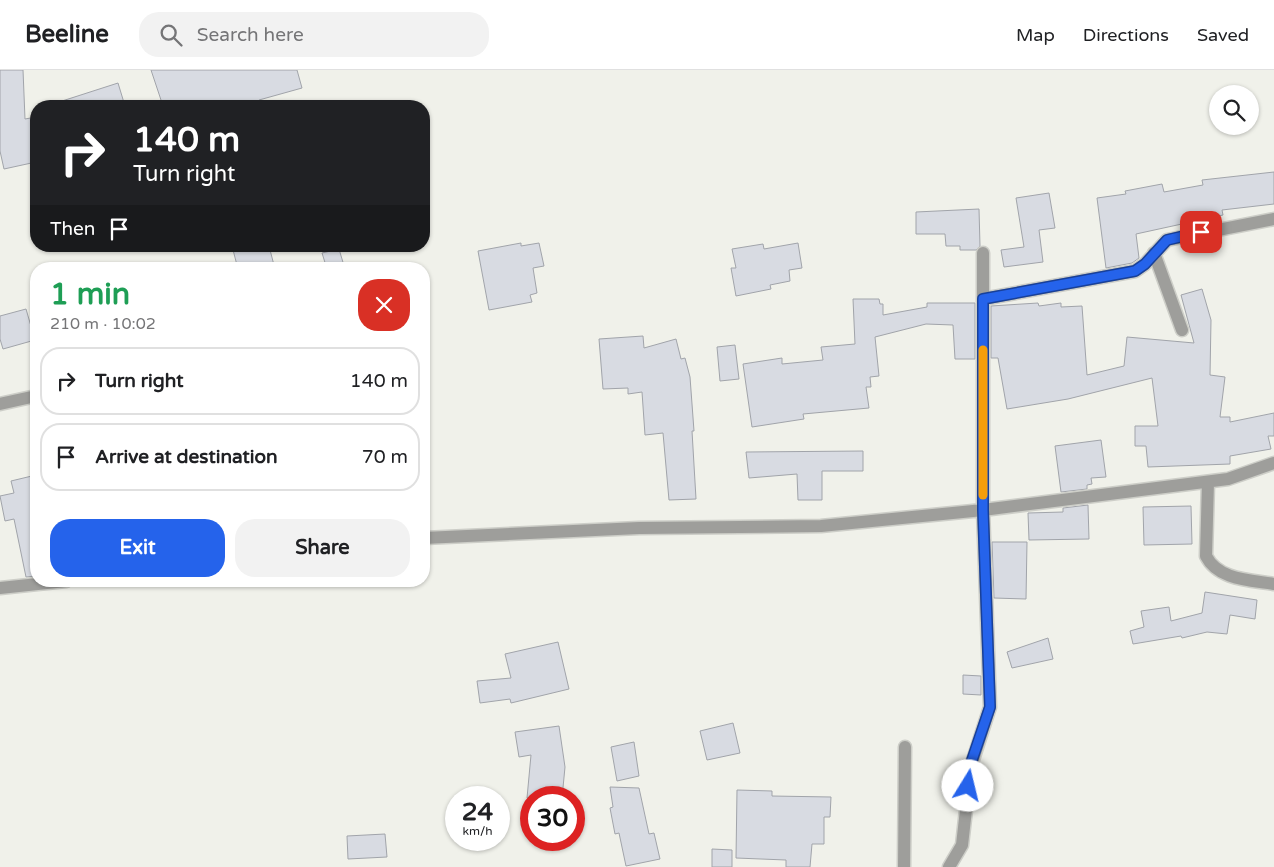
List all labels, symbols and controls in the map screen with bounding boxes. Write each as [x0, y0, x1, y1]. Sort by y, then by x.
search box [139, 12, 489, 57]
text: Beeline [25, 20, 109, 49]
icon: search [157, 21, 185, 49]
text: Search here [197, 24, 304, 46]
text: Map [1016, 24, 1055, 46]
text: Directions [1083, 24, 1169, 46]
text: Saved [1197, 24, 1249, 46]
map controls [1209, 85, 1259, 135]
button: search [1209, 85, 1259, 135]
text: 140 m [133, 119, 240, 161]
icon: right [50, 120, 115, 185]
text: Turn right [133, 161, 235, 187]
pin [1180, 211, 1222, 253]
icon: arrive [105, 215, 133, 243]
text: Then [50, 218, 95, 240]
icon: arrive [1187, 218, 1215, 246]
text: 1 min [50, 276, 130, 313]
button: close [358, 279, 410, 331]
text: 210 m · 10:02 [50, 314, 156, 334]
icon: right [52, 367, 80, 395]
text: Turn right [95, 370, 183, 392]
text: 140 m [350, 370, 408, 392]
icon: arrive [52, 443, 80, 471]
text: Arrive at destination [95, 446, 278, 468]
text: 70 m [362, 446, 408, 468]
button: Exit [50, 519, 225, 577]
button: Share [235, 519, 410, 577]
position arrow [941, 759, 993, 811]
speed limit sign: 30 [520, 786, 585, 851]
text: 24 [462, 797, 493, 827]
text: km/h [462, 824, 493, 838]

